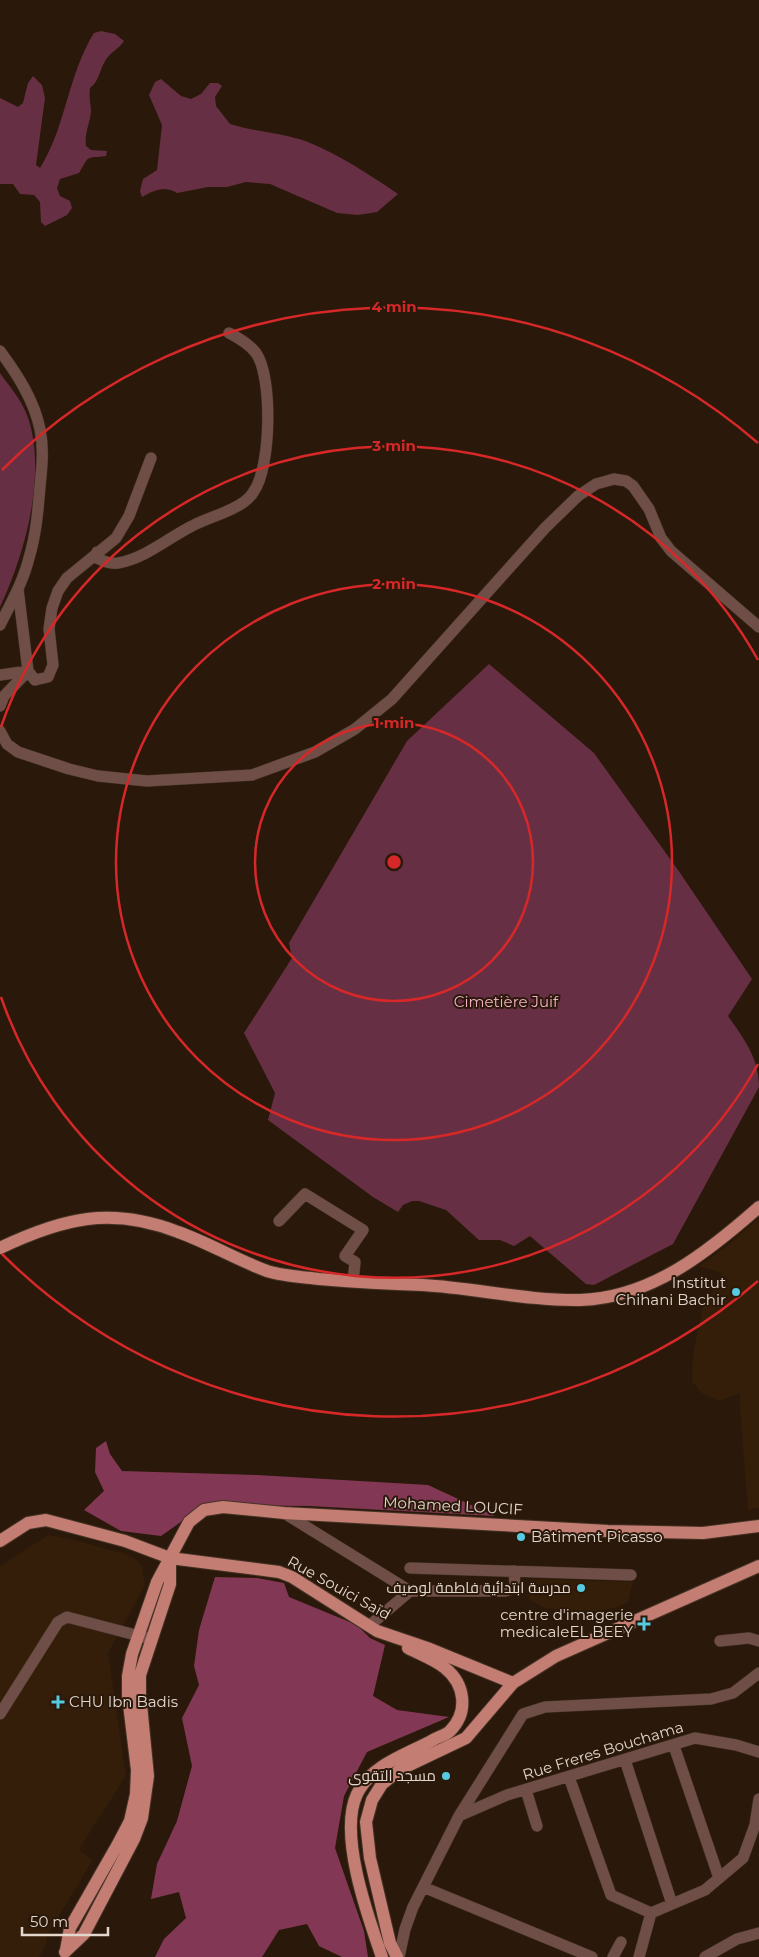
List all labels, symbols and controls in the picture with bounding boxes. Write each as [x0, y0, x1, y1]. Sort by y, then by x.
text: 4 min [371, 297, 417, 316]
text: 3 min [371, 436, 416, 455]
text: 2 min [372, 574, 416, 593]
text: 1 min [374, 713, 414, 732]
centre of rings [385, 853, 403, 871]
park label: Cimetière Juif [454, 992, 559, 1011]
place label: Institut Chihani Bachir [615, 1273, 726, 1309]
marker: Institut Chihani Bachir [730, 1286, 742, 1298]
street label: Mohamed LOUCIF [383, 1492, 523, 1519]
place label: Bâtiment Picasso [531, 1527, 663, 1546]
marker: Bâtiment Picasso [515, 1531, 527, 1543]
street label: Rue Souici Saïd [284, 1551, 394, 1624]
place label: مدرسة ابتدائية فاطمة لوصيف [386, 1578, 571, 1597]
marker: مدرسة ابتدائية فاطمة لوصيف [575, 1582, 587, 1594]
place label: centre d'imagerie medicaleEL BEEY [500, 1605, 633, 1641]
marker: centre d'imagerie medicaleEL BEEY [637, 1617, 651, 1631]
place label: CHU Ibn Badis [69, 1692, 178, 1711]
marker: CHU Ibn Badis [51, 1695, 65, 1709]
street label: Rue Freres Bouchama [520, 1717, 686, 1784]
place label: مسجد التقوى [348, 1766, 436, 1786]
marker: مسجد التقوى [440, 1770, 452, 1782]
scale bar [22, 1904, 109, 1936]
text: 50 m [30, 1912, 68, 1931]

